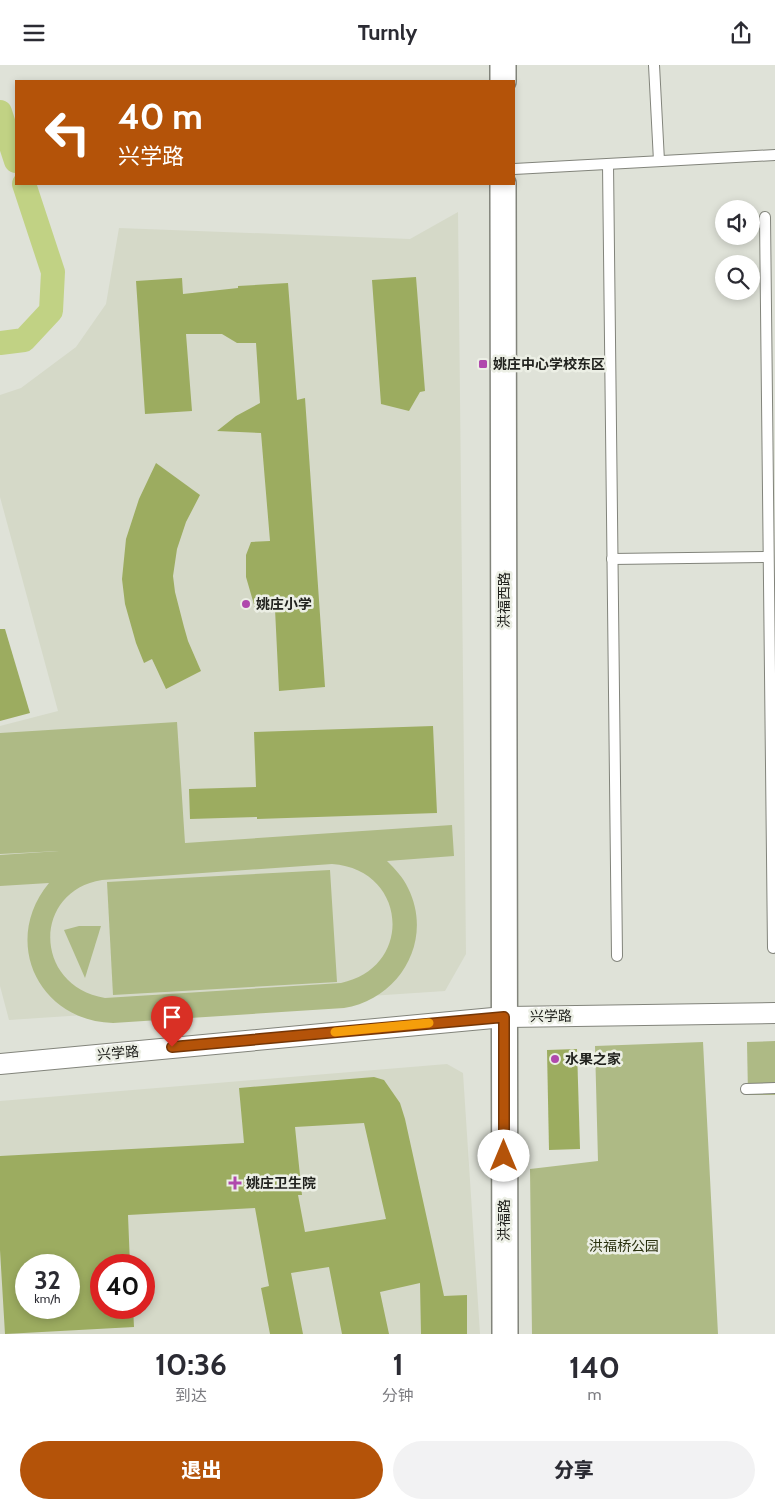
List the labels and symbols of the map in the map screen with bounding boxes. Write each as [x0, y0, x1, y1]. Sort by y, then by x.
place label: 姚庄中心学校东区 [493, 355, 605, 373]
marker: 姚庄中心学校东区 [477, 358, 489, 370]
street label: 洪福西路 [495, 572, 513, 628]
place label: 姚庄小学 [256, 595, 312, 613]
marker: 姚庄小学 [240, 598, 252, 610]
pin [151, 996, 193, 1047]
street label: 兴学路 [530, 1007, 572, 1025]
street label: 兴学路 [96, 1042, 140, 1064]
place label: 水果之家 [565, 1050, 621, 1068]
marker: 水果之家 [549, 1053, 561, 1065]
position arrow [477, 1129, 529, 1181]
place label: 姚庄卫生院 [246, 1174, 316, 1192]
marker: 姚庄卫生院 [228, 1176, 242, 1190]
street label: 洪福路 [495, 1199, 513, 1241]
park label: 洪福桥公园 [589, 1237, 659, 1255]
speed limit sign: 40 [90, 1254, 155, 1319]

